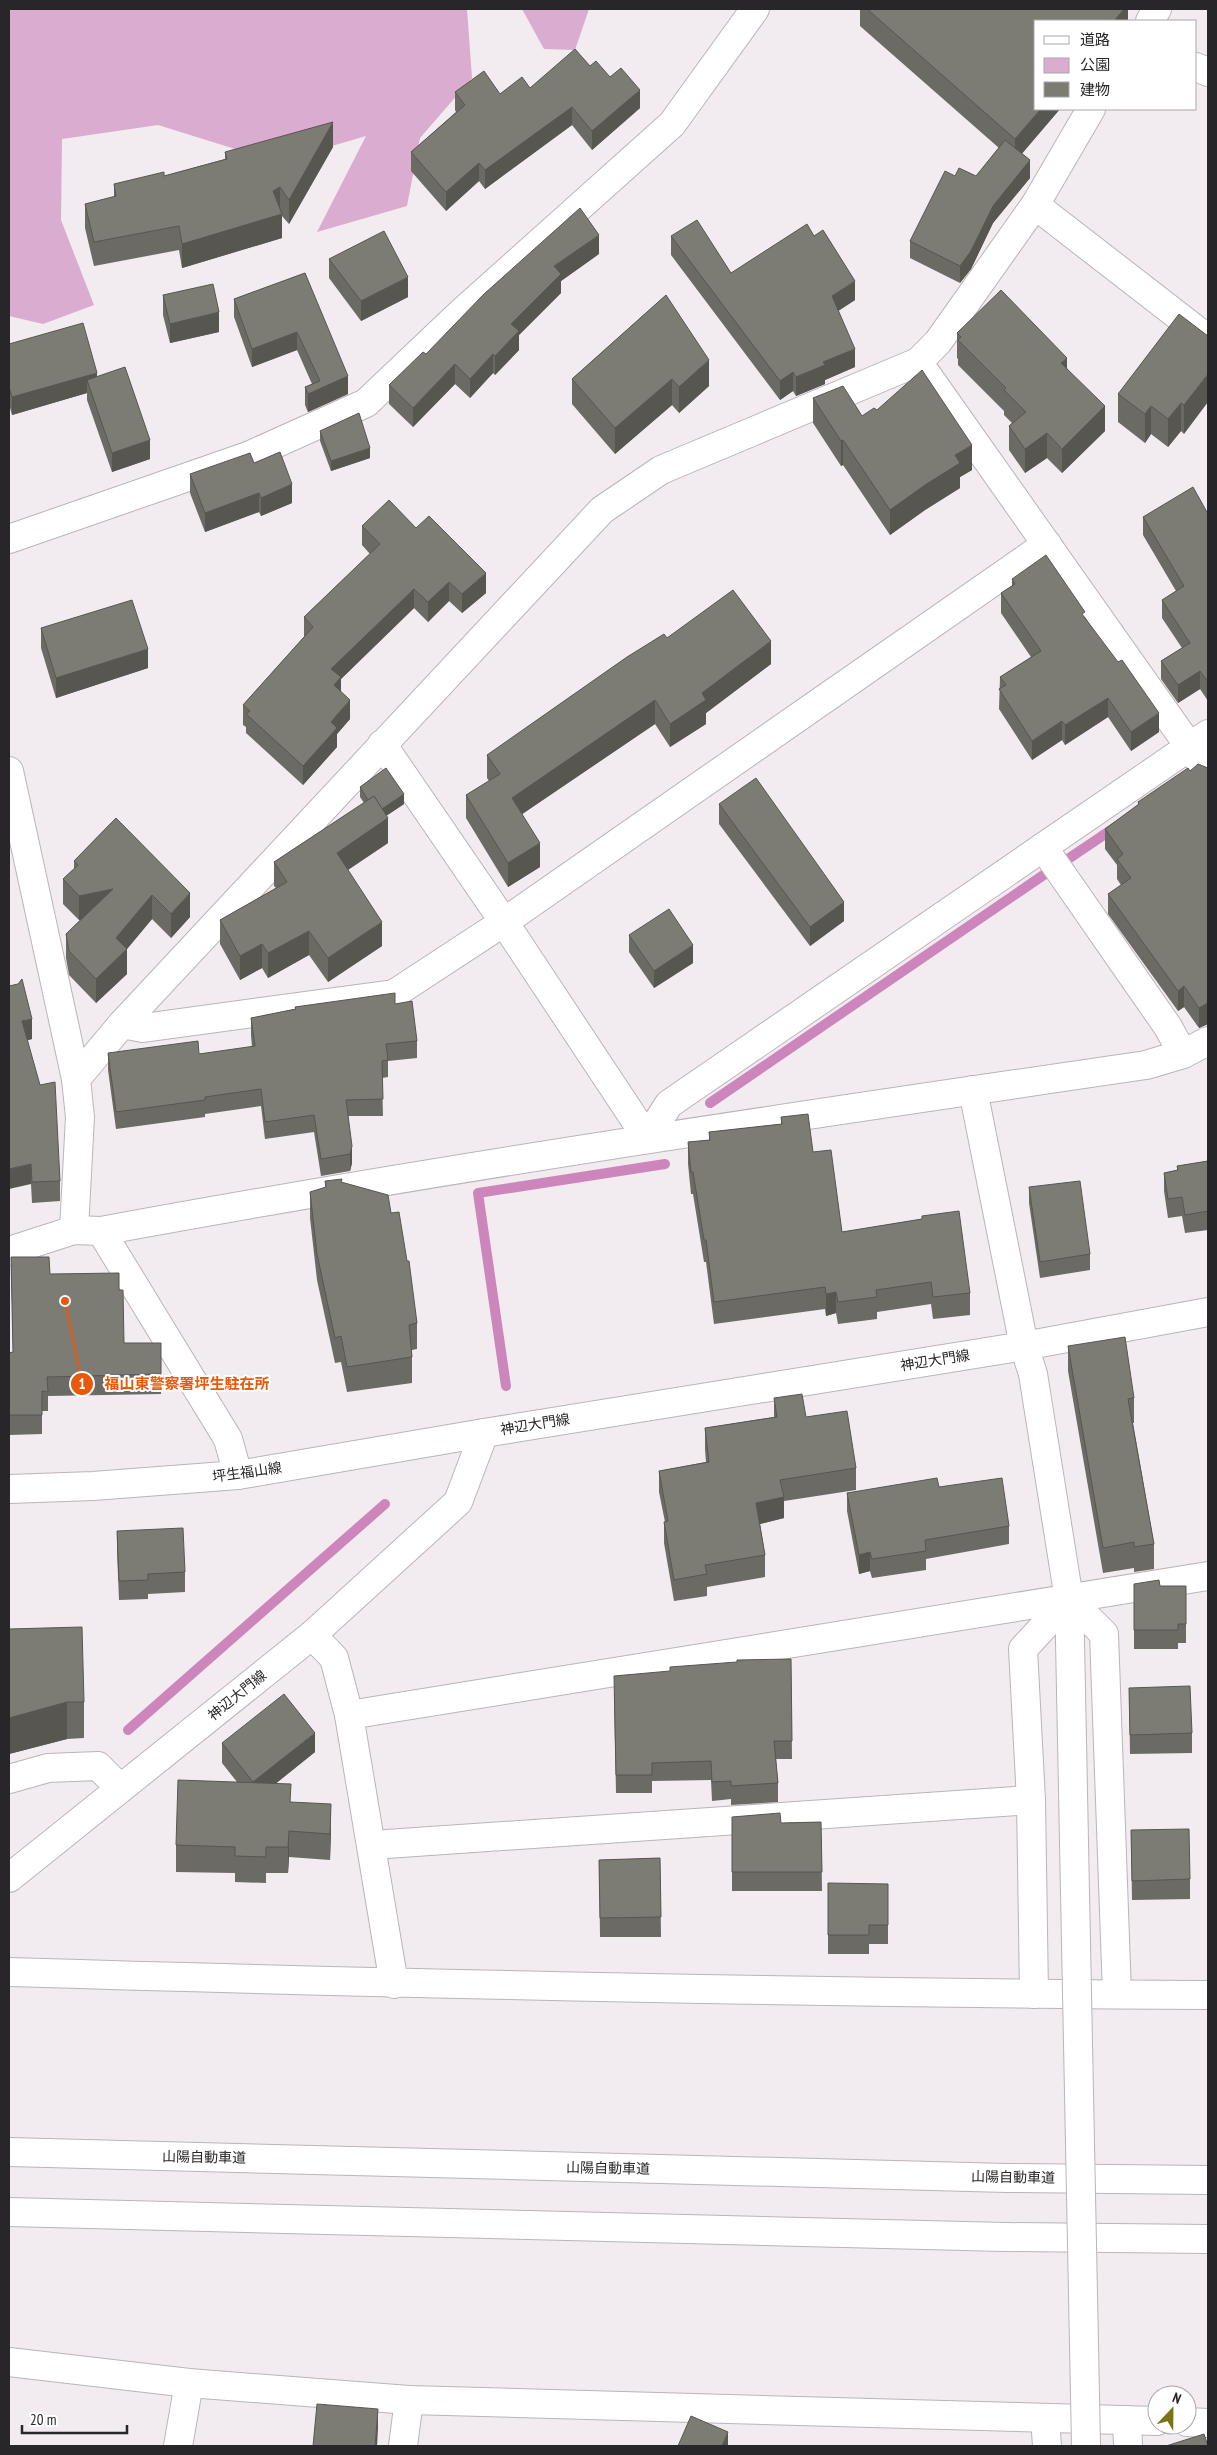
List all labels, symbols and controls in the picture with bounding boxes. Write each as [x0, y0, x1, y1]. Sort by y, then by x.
legend [1034, 20, 1197, 110]
text: 道路 [1080, 30, 1110, 49]
text: 公園 [1080, 55, 1110, 74]
text: 建物 [1080, 80, 1110, 99]
street label: 神辺大門線 [899, 1346, 971, 1374]
callout: 福山東警察署坪生駐在所 [70, 1369, 280, 1399]
text: 1 [78, 1374, 86, 1393]
text: 福山東警察署坪生駐在所 [103, 1374, 270, 1393]
street label: 神辺大門線 [499, 1410, 571, 1438]
street label: 坪生福山線 [211, 1458, 283, 1486]
street label: 神辺大門線 [204, 1666, 270, 1724]
street label: 山陽自動車道 [162, 2147, 246, 2167]
street label: 山陽自動車道 [566, 2158, 650, 2178]
street label: 山陽自動車道 [971, 2167, 1055, 2187]
north arrow [1147, 2385, 1197, 2435]
text: N [1170, 2388, 1184, 2408]
scale bar [22, 2402, 128, 2434]
text: 20 m [30, 2410, 56, 2429]

